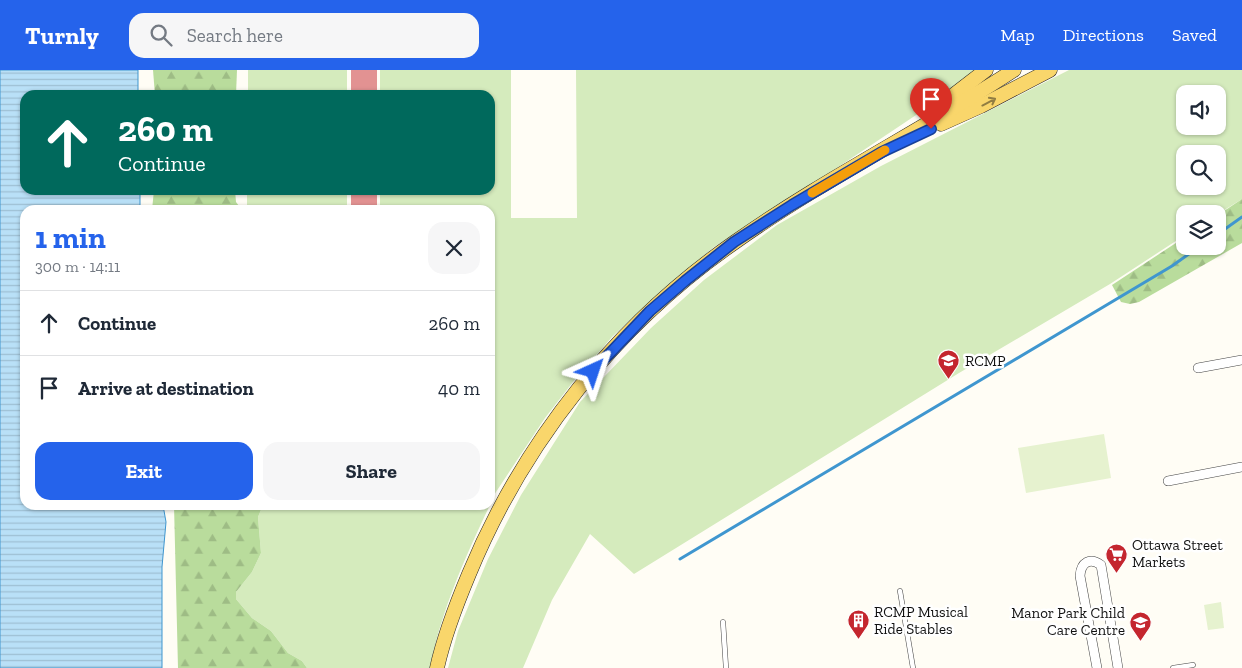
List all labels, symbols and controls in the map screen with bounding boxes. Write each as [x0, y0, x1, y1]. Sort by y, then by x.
search box [129, 13, 479, 58]
text: Turnly [25, 21, 99, 50]
icon: search [147, 21, 175, 49]
text: Search here [187, 24, 283, 47]
text: Map [1000, 24, 1035, 46]
text: Directions [1063, 24, 1144, 46]
text: Saved [1172, 24, 1217, 46]
pin [910, 78, 952, 129]
icon: arrive [917, 85, 945, 113]
map controls [1176, 85, 1226, 255]
button: sound [1176, 85, 1226, 135]
one-way arrow [981, 96, 996, 106]
text: 260 m [118, 108, 213, 150]
icon: ahead [35, 110, 100, 175]
button: search [1176, 145, 1226, 195]
text: Continue [118, 150, 206, 177]
button: layers [1176, 205, 1226, 255]
text: 1 min [35, 220, 106, 256]
button: close [428, 222, 480, 274]
text: 300 m · 14:11 [35, 257, 120, 276]
icon: ahead [35, 309, 63, 337]
text: Continue [78, 312, 156, 335]
text: 260 m [428, 312, 480, 335]
position arrow [566, 344, 618, 396]
school or university icon: RCMP [937, 349, 961, 380]
place label: RCMP [965, 352, 1006, 370]
icon: arrive [35, 374, 63, 402]
text: Arrive at destination [78, 377, 254, 400]
text: 40 m [438, 377, 480, 400]
button: Exit [35, 442, 253, 500]
button: Share [263, 442, 480, 500]
place label: Ottawa Street Markets [1132, 536, 1223, 571]
supermarket icon: Ottawa Street Markets [1104, 542, 1128, 573]
place label: RCMP Musical Ride Stables [874, 603, 968, 638]
place label: Manor Park Child Care Centre [1011, 604, 1126, 639]
building icon: RCMP Musical Ride Stables [846, 609, 870, 640]
school or university icon: Manor Park Child Care Centre [1129, 610, 1153, 641]

